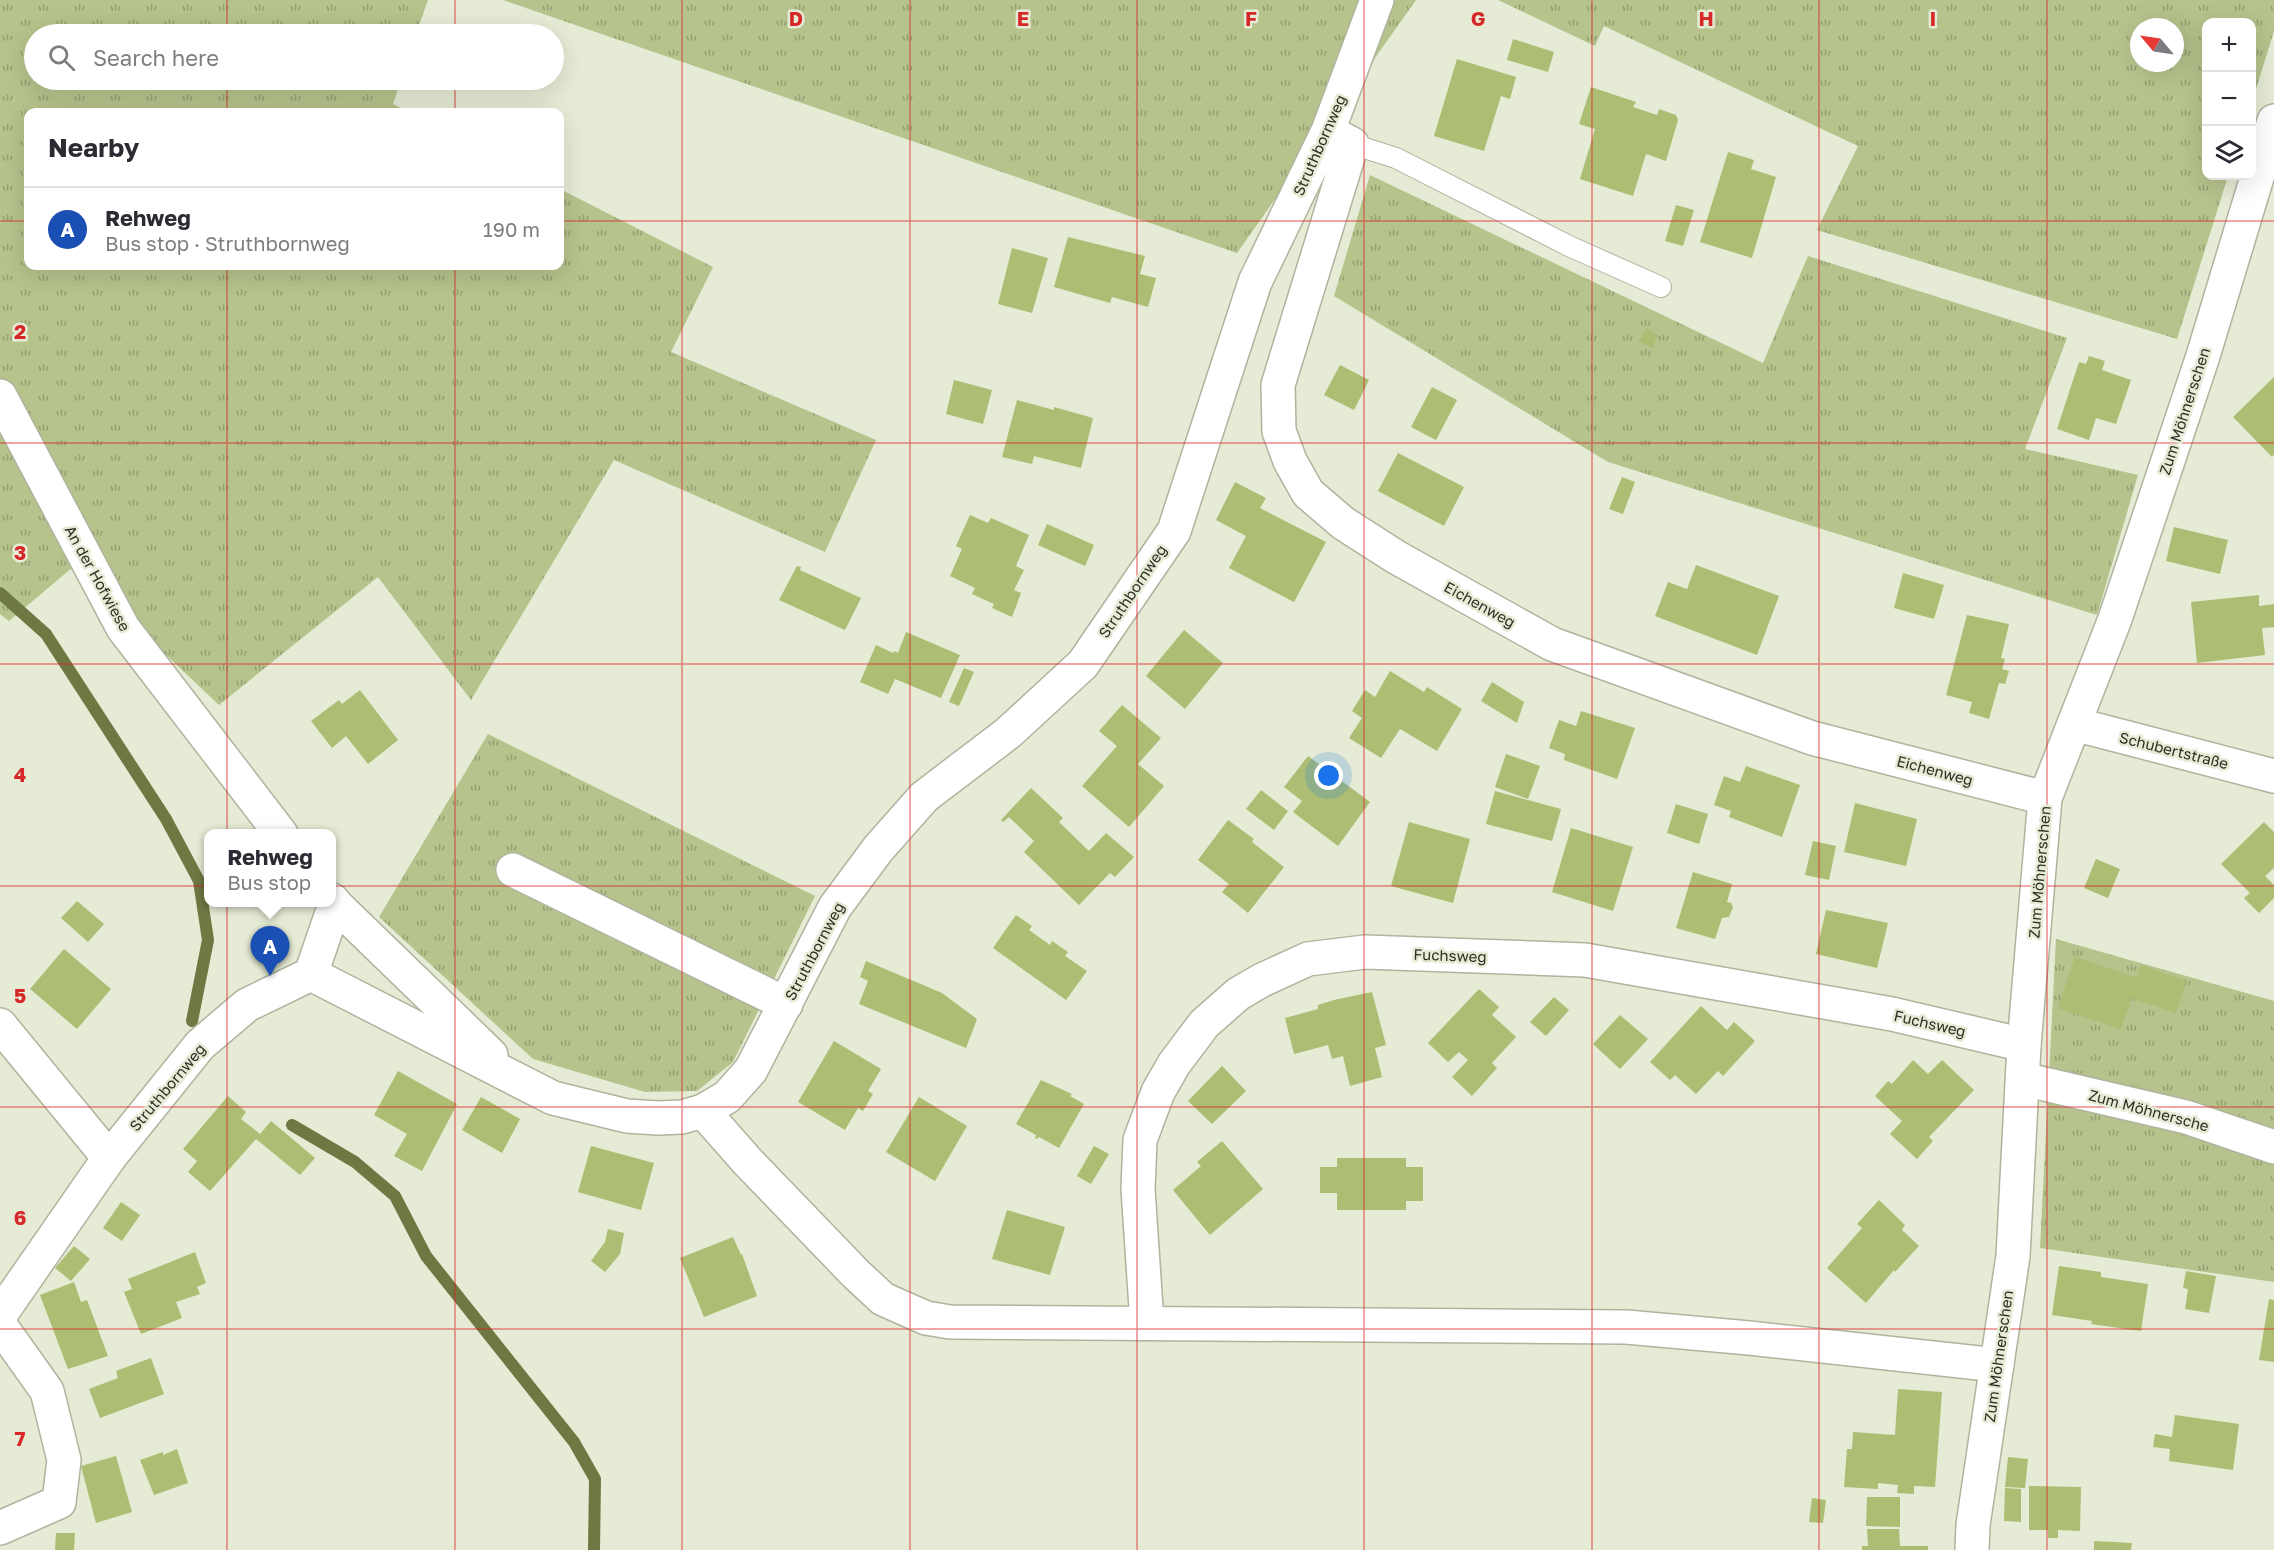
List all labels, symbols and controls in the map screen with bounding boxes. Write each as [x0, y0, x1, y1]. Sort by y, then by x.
text: D [789, 6, 803, 30]
text: E [1017, 6, 1029, 30]
text: F [1245, 6, 1257, 30]
text: G [1471, 6, 1485, 30]
text: H [1698, 6, 1714, 30]
text: I [1930, 6, 1936, 30]
north arrow [2130, 18, 2184, 72]
map controls [2202, 18, 2256, 180]
button: + [2202, 18, 2256, 72]
search box [24, 24, 564, 90]
icon: search [45, 41, 78, 74]
text: Search here [93, 44, 219, 71]
button: − [2202, 72, 2256, 126]
street label: Struthbornweg [1289, 92, 1349, 198]
button: layers [2202, 126, 2256, 180]
text: Nearby [48, 132, 139, 163]
text: Rehweg [105, 204, 191, 231]
text: A [60, 217, 75, 241]
text: 190 m [483, 217, 540, 241]
text: Bus stop · Struthbornweg [105, 231, 350, 255]
text: 2 [14, 319, 26, 343]
street label: Zum Möhnerschen [2155, 345, 2213, 477]
street label: An der Hofwiese [61, 522, 135, 634]
text: 3 [14, 540, 26, 564]
street label: Struthbornweg [1094, 541, 1170, 641]
street label: Eichenweg [1441, 577, 1519, 631]
street label: Schubertstraße [2118, 728, 2231, 772]
street label: Eichenweg [1895, 751, 1975, 789]
your location [1314, 761, 1343, 790]
text: 4 [14, 762, 26, 786]
street label: Zum Möhnerschen [2024, 805, 2054, 939]
popup [204, 829, 336, 907]
text: Rehweg [227, 843, 313, 870]
text: Bus stop [227, 870, 311, 894]
street label: Struthbornweg [781, 899, 847, 1003]
pin: A [250, 926, 290, 976]
street label: Fuchsweg [1413, 945, 1487, 965]
text: 5 [14, 983, 26, 1007]
street label: Fuchsweg [1892, 1006, 1968, 1040]
street label: Struthbornweg [125, 1040, 209, 1134]
street label: Zum Möhnersche [2087, 1085, 2211, 1135]
text: 6 [14, 1205, 26, 1229]
street label: Zum Möhnerschen [1980, 1289, 2016, 1423]
text: 7 [15, 1426, 26, 1450]

